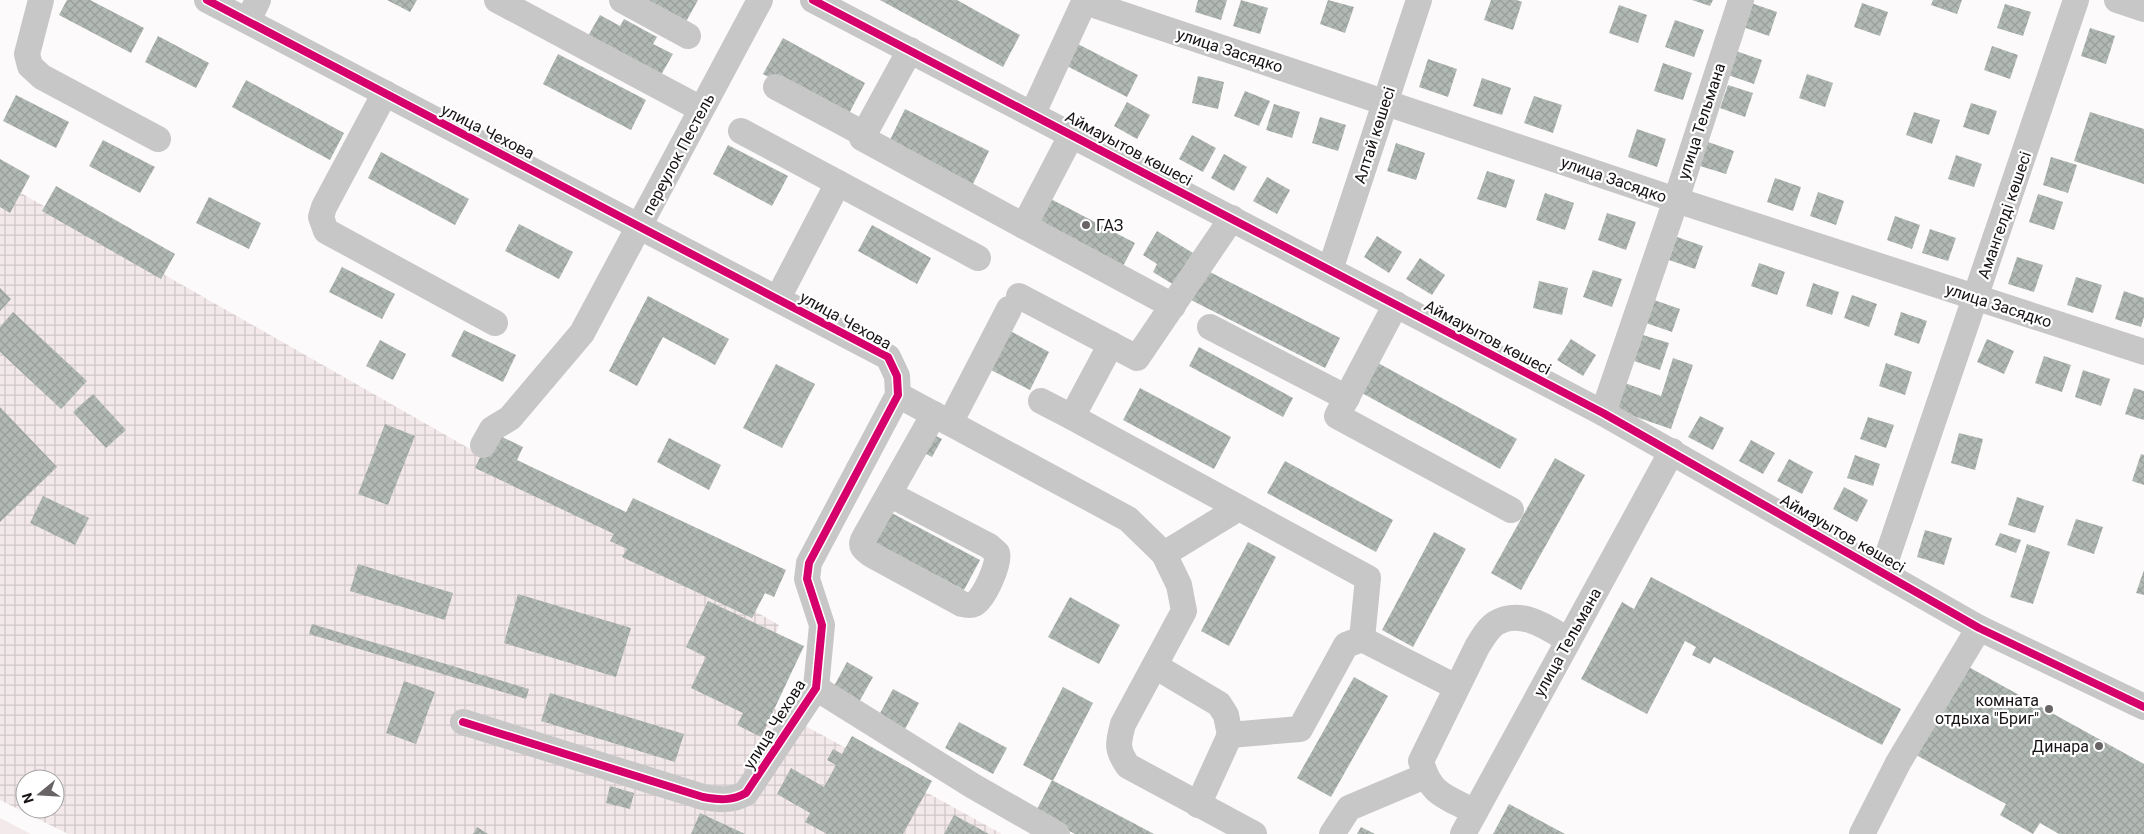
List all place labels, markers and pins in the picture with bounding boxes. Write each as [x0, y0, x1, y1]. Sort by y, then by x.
place label: ГАЗ [1096, 216, 1123, 235]
marker: ГАЗ [1080, 219, 1092, 231]
place label: комната отдыха "Бриг" [1935, 691, 2039, 728]
marker: комната отдыха "Бриг" [2043, 703, 2055, 715]
place label: Динара [2032, 737, 2089, 756]
marker: Динара [2093, 740, 2105, 752]

